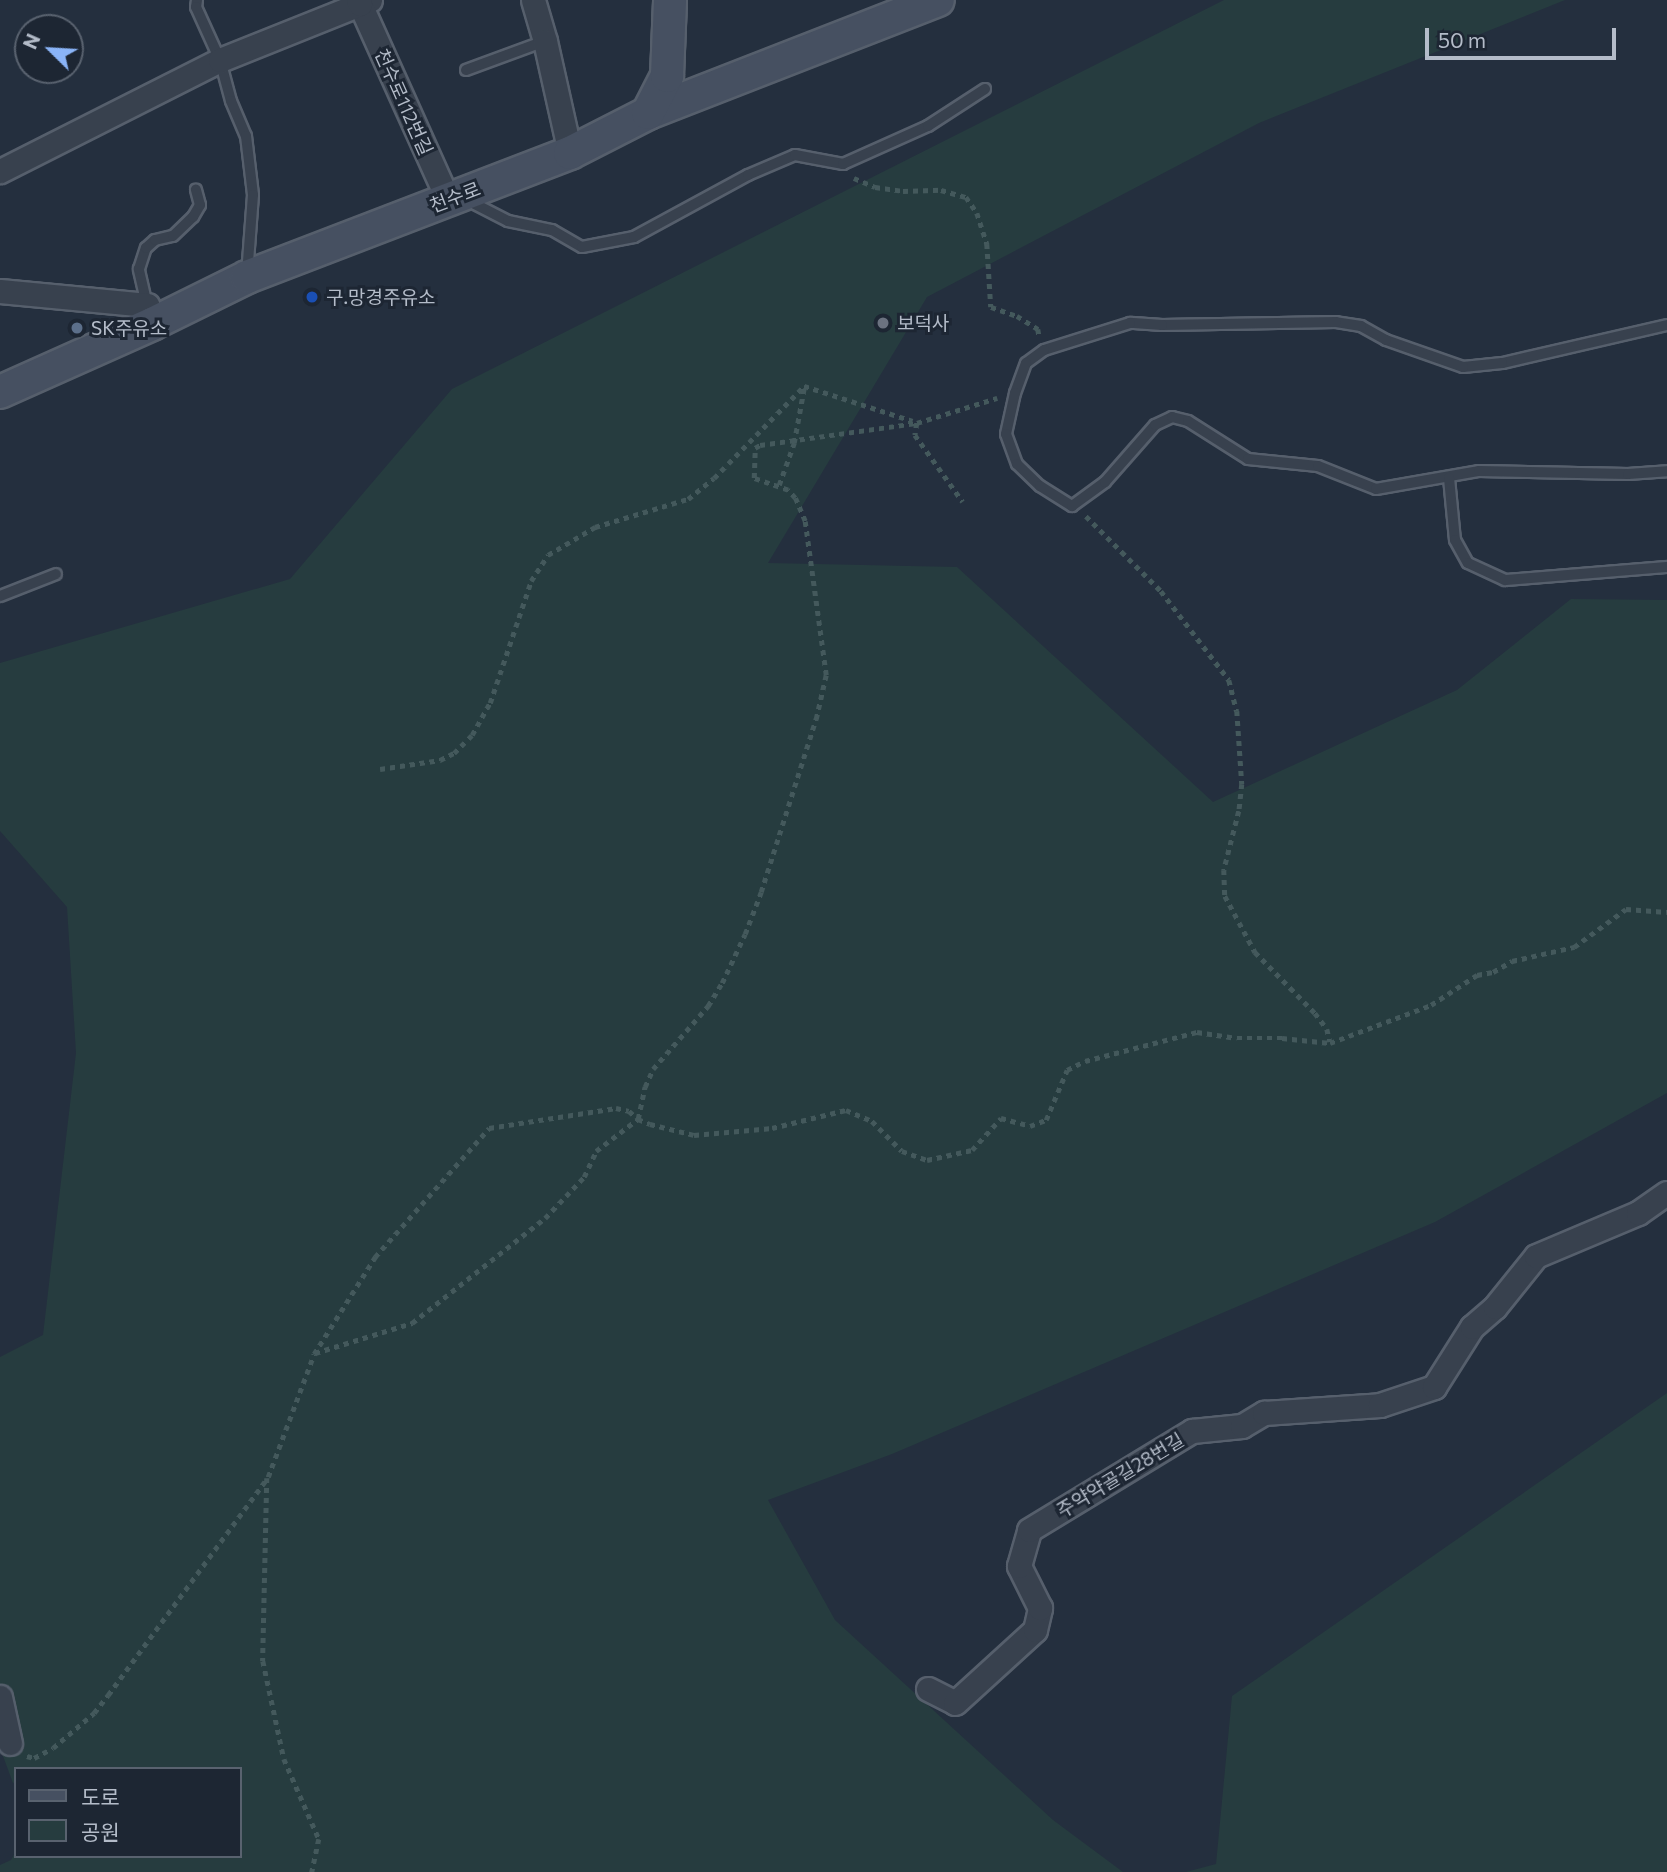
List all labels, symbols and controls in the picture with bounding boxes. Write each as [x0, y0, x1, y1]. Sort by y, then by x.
north arrow [14, 14, 84, 84]
scale bar [1429, 14, 1620, 58]
text: 50 m [1438, 27, 1486, 52]
text: N [18, 30, 45, 52]
street label: 천수로112번길 [370, 45, 438, 159]
street label: 천수로 [426, 177, 484, 217]
place label: 구.망경주유소 [326, 286, 435, 308]
marker: 구.망경주유소 [304, 289, 320, 305]
place label: 보덕사 [897, 312, 949, 334]
marker: 보덕사 [875, 315, 891, 331]
place label: SK주유소 [91, 317, 167, 339]
marker: SK주유소 [69, 320, 85, 336]
street label: 주약약골길28번길 [1052, 1428, 1188, 1522]
legend [14, 1767, 242, 1858]
text: 도로 [81, 1784, 120, 1809]
text: 공원 [81, 1819, 120, 1844]

